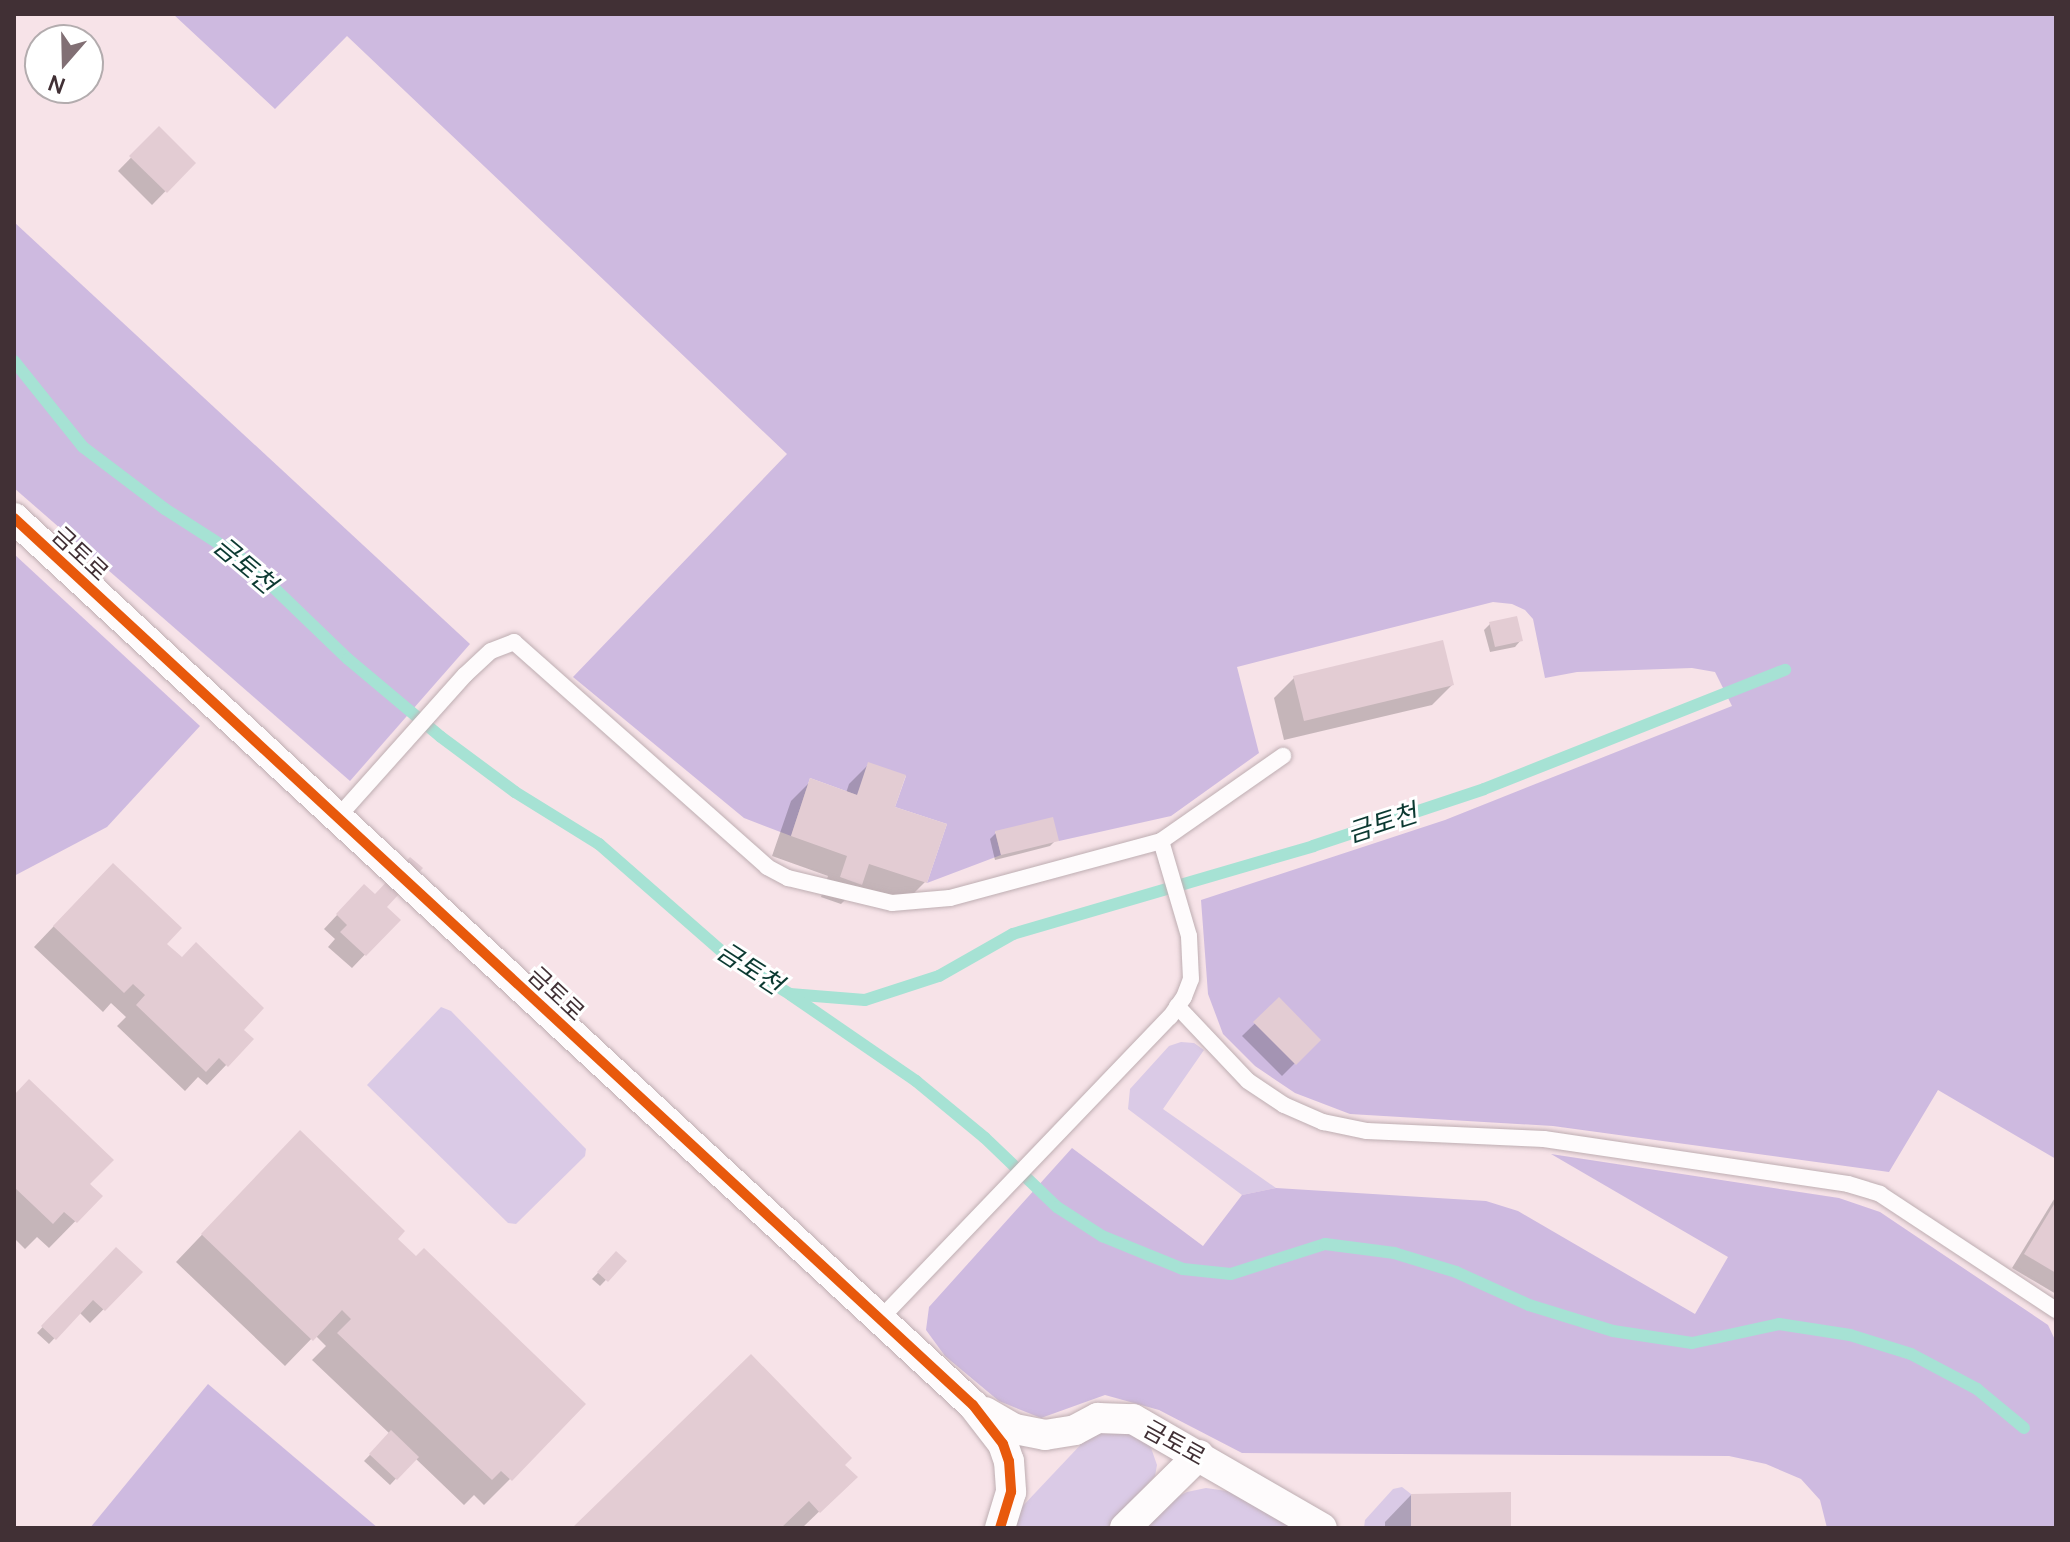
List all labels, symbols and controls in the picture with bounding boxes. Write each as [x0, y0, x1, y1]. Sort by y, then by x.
north arrow [24, 24, 104, 104]
text: N [44, 68, 69, 101]
street label: 금토로 [47, 520, 115, 586]
water label: 금토천 [207, 530, 283, 600]
water label: 금토천 [1343, 797, 1421, 849]
water label: 금토천 [711, 935, 789, 1001]
street label: 금토로 [523, 960, 591, 1026]
street label: 금토로 [1139, 1413, 1211, 1471]

